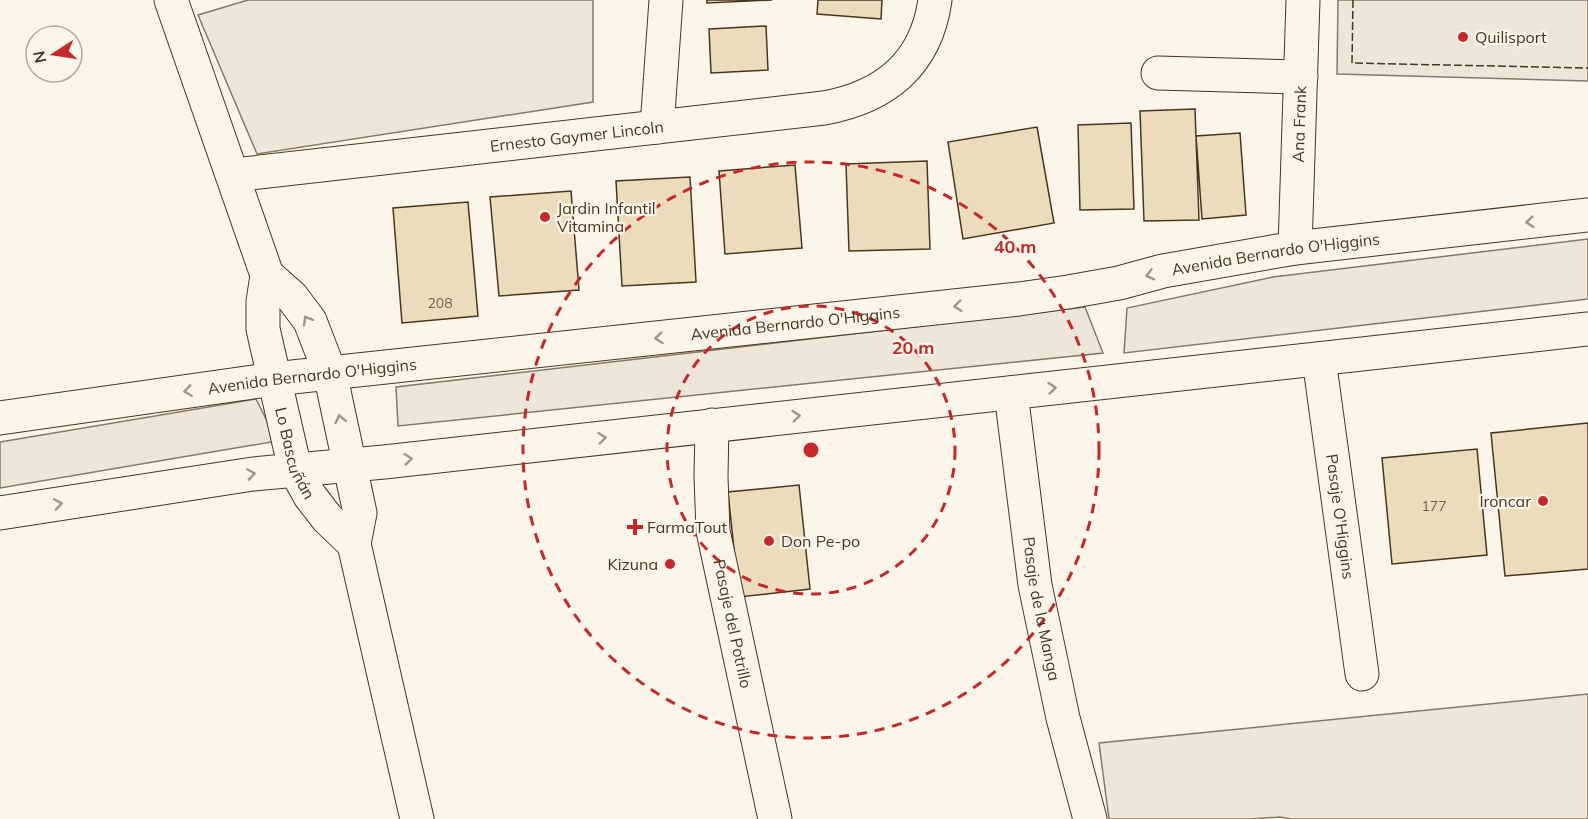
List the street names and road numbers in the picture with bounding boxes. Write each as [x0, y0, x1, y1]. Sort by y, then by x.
street label: Ana Frank [1288, 85, 1310, 163]
street label: Ernesto Gaymer Lincoln [489, 116, 665, 156]
street label: Avenida Bernardo O'Higgins [1170, 229, 1381, 279]
street label: Avenida Bernardo O'Higgins [689, 302, 901, 344]
street label: Avenida Bernardo O'Higgins [206, 354, 418, 398]
street label: Lo Bascuñán [271, 405, 320, 503]
street label: Pasaje O'Higgins [1322, 453, 1359, 581]
street label: Pasaje de la Manga [1019, 536, 1065, 682]
street label: Pasaje del Potrillo [709, 558, 757, 690]

